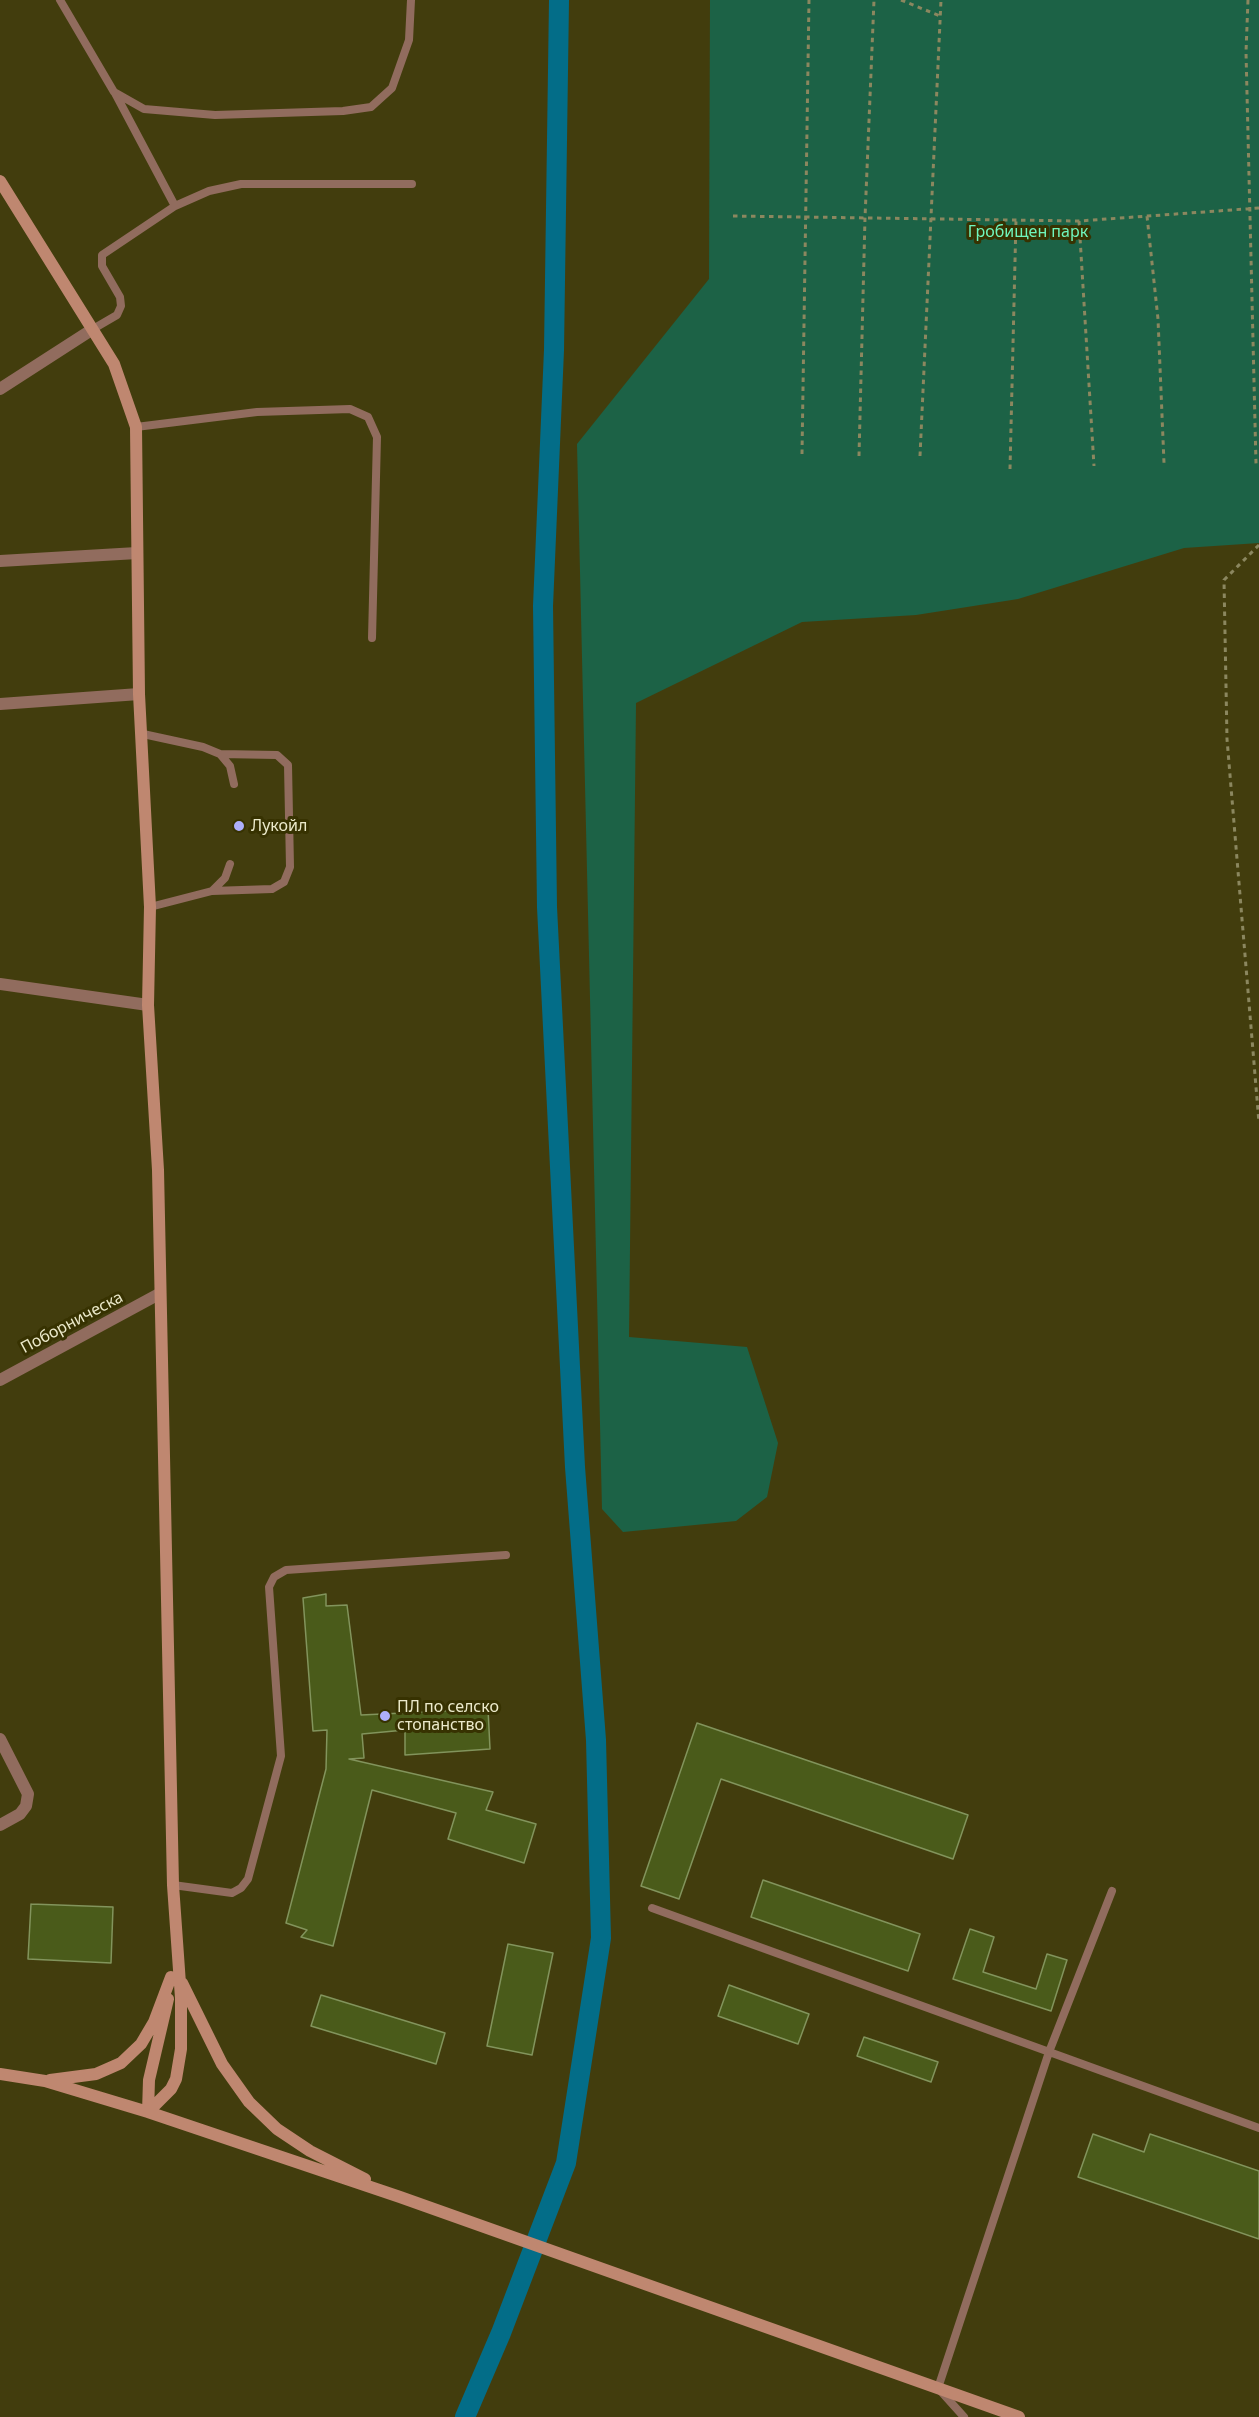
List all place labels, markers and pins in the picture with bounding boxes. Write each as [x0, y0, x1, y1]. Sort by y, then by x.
place label: Лукойл [251, 816, 307, 836]
marker: Лукойл [232, 819, 246, 833]
place label: ПЛ по селско стопанство [397, 1697, 499, 1735]
marker: ПЛ по селско стопанство [378, 1709, 392, 1723]

